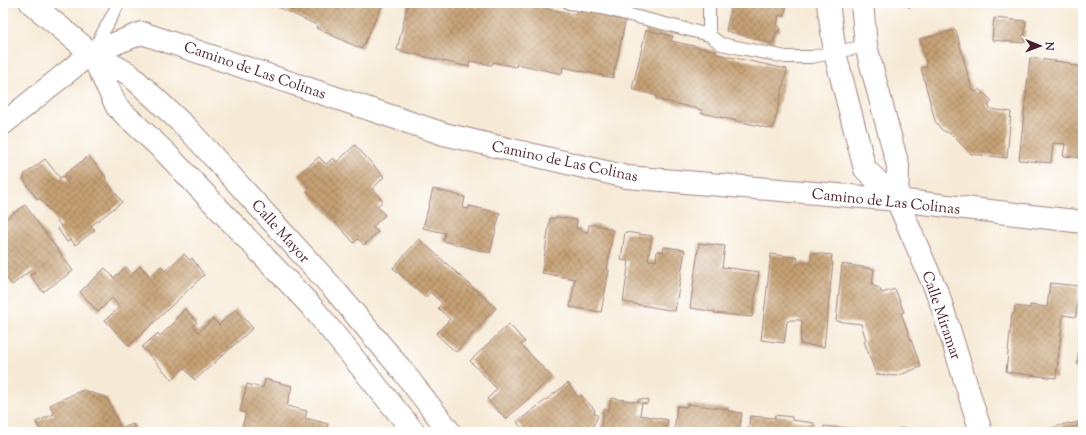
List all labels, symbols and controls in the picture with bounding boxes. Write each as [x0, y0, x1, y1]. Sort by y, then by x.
north arrow [1020, 26, 1060, 66]
street label: Camino de Las Colinas [181, 37, 328, 106]
text: N [1041, 41, 1057, 51]
street label: Camino de Las Colinas [490, 137, 640, 188]
street label: Camino de Las Colinas [811, 184, 961, 221]
street label: Calle Mayor [246, 196, 314, 269]
street label: Calle Miramar [916, 268, 966, 363]

